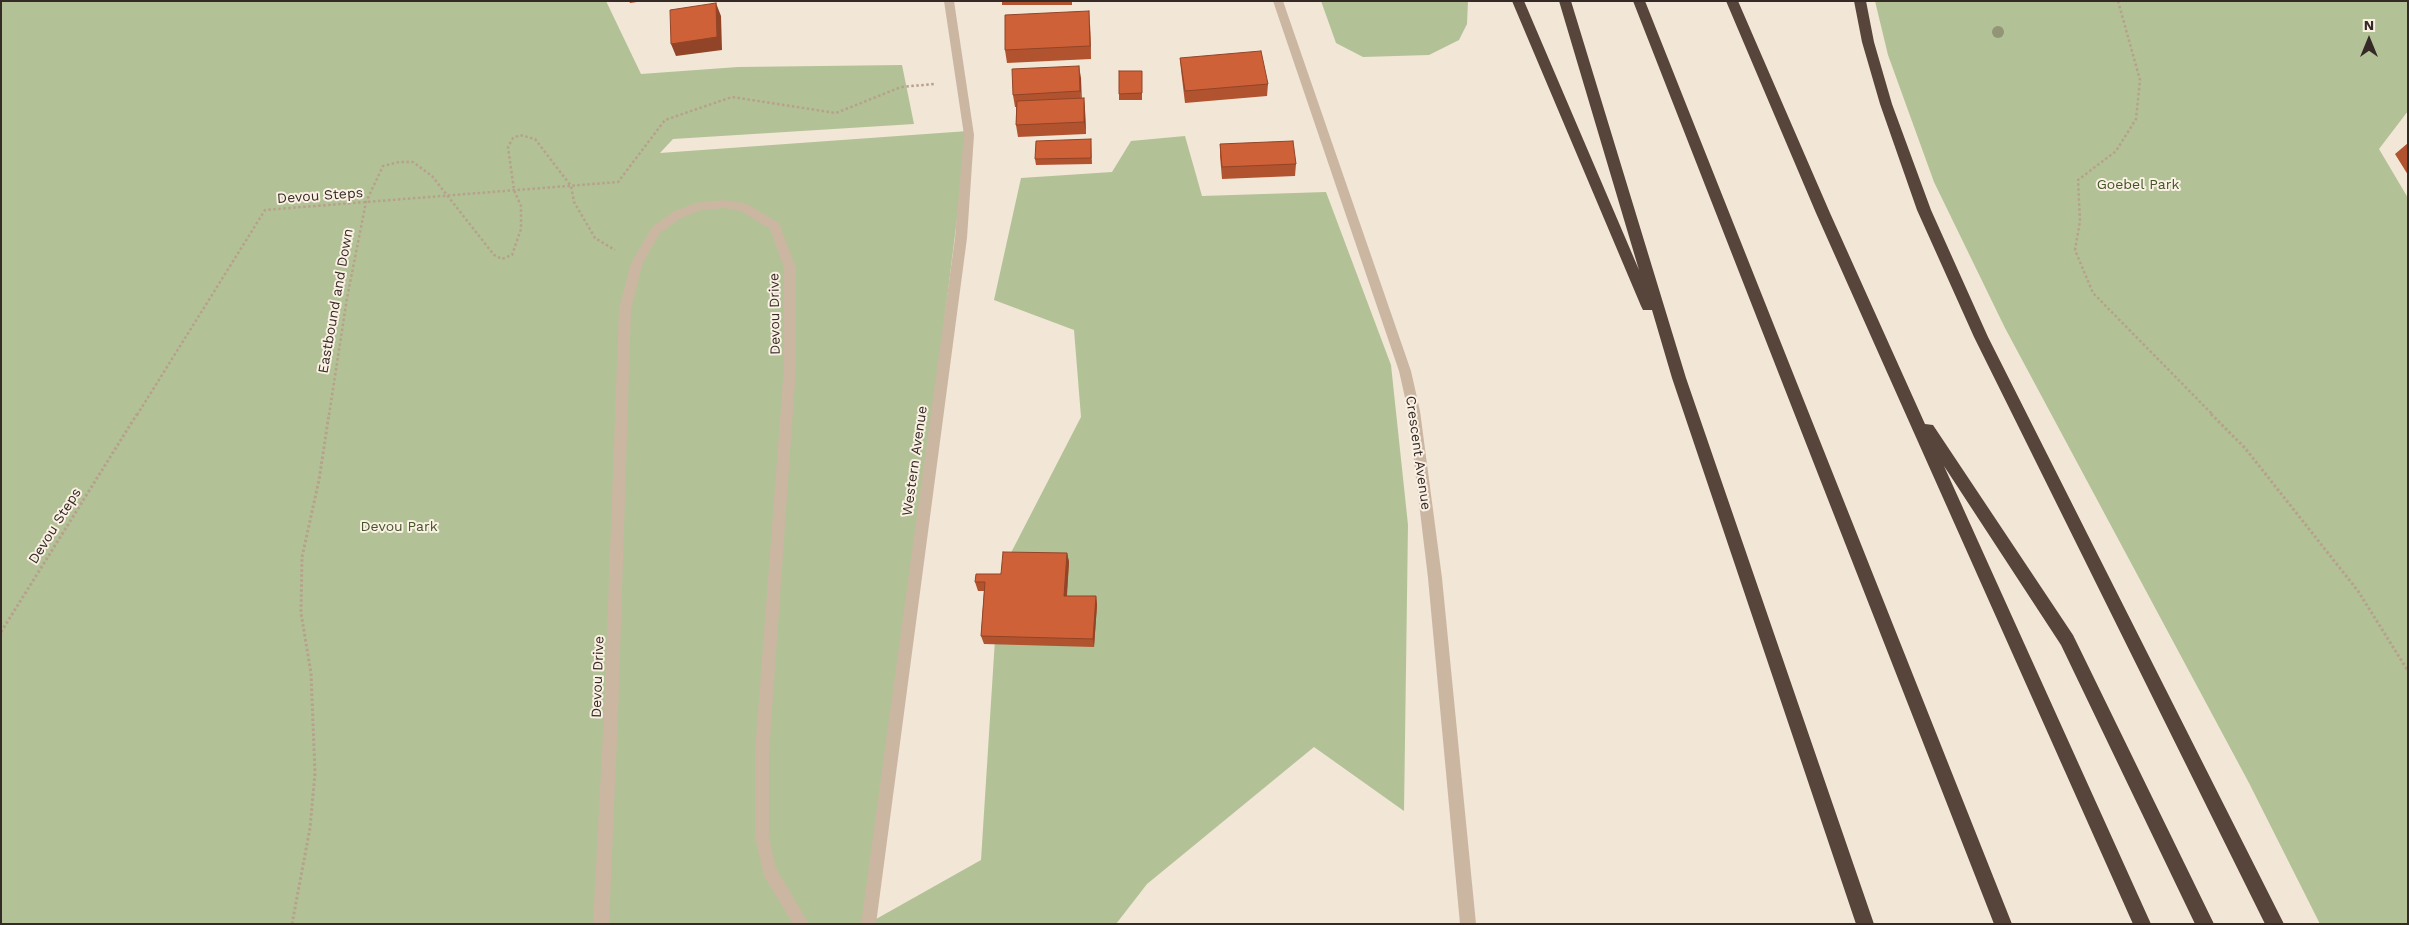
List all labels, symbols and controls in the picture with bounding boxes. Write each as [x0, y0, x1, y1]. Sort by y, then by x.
north arrow [2344, 15, 2394, 65]
text: N [2364, 17, 2374, 33]
park label: Goebel Park [2097, 177, 2179, 193]
street label: Devou Steps [276, 185, 364, 207]
street label: Eastbound and Down [315, 227, 357, 375]
street label: Devou Drive [766, 273, 784, 355]
street label: Crescent Avenue [1402, 395, 1434, 511]
street label: Western Avenue [899, 405, 931, 517]
street label: Devou Steps [25, 485, 85, 567]
park label: Devou Park [360, 519, 438, 535]
street label: Devou Drive [588, 636, 608, 718]

